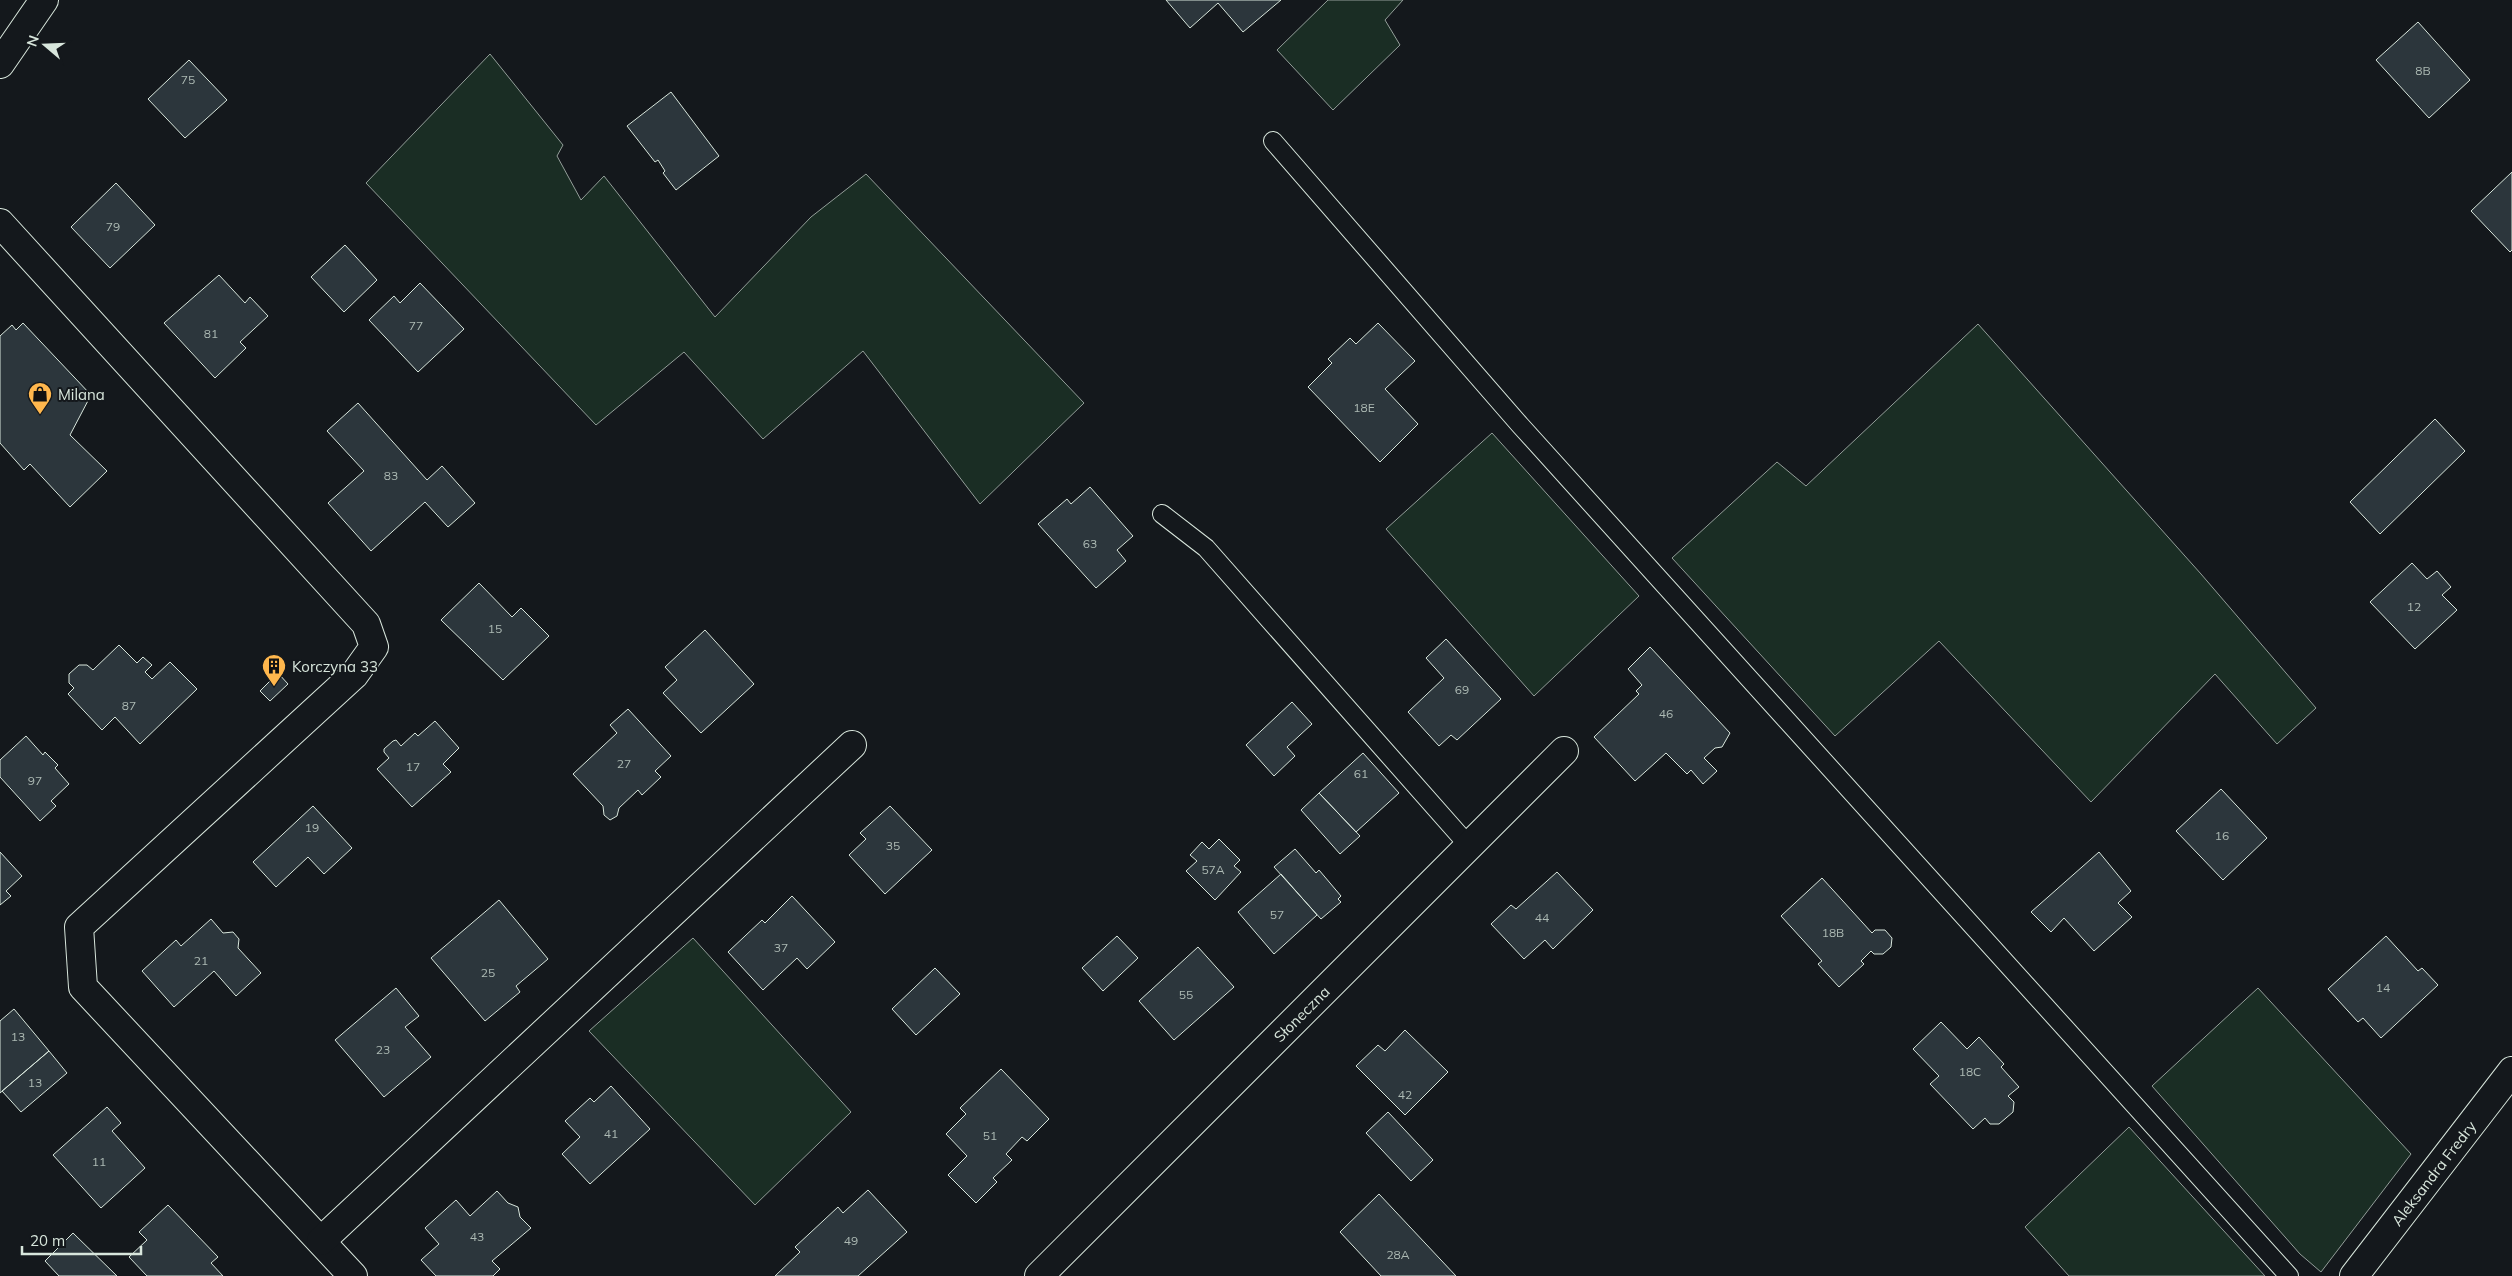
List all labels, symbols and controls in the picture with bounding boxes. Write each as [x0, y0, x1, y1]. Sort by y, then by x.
north arrow [20, 20, 70, 70]
text: N [22, 33, 43, 49]
house number: 8B [2415, 63, 2431, 78]
house number: 75 [181, 72, 195, 87]
house number: 79 [106, 219, 120, 234]
house number: 77 [409, 318, 423, 333]
house number: 81 [204, 326, 218, 341]
shop icon: Milana [27, 381, 53, 415]
place label: Milana [58, 385, 105, 404]
house number: 18E [1353, 400, 1375, 415]
house number: 83 [384, 468, 398, 483]
house number: 63 [1083, 536, 1097, 551]
house number: 12 [2407, 599, 2421, 614]
house number: 15 [488, 621, 502, 636]
building icon: Korczyna 33 [261, 653, 287, 687]
place label: Korczyna 33 [292, 657, 378, 676]
house number: 69 [1455, 682, 1469, 697]
house number: 87 [122, 698, 136, 713]
house number: 46 [1659, 706, 1673, 721]
house number: 27 [617, 756, 631, 771]
house number: 17 [406, 759, 420, 774]
house number: 61 [1354, 766, 1368, 781]
house number: 97 [28, 773, 42, 788]
house number: 19 [305, 820, 319, 835]
house number: 16 [2215, 828, 2229, 843]
house number: 35 [886, 838, 900, 853]
house number: 57A [1201, 862, 1225, 877]
house number: 57 [1270, 907, 1284, 922]
house number: 44 [1535, 910, 1549, 925]
house number: 18B [1822, 925, 1844, 940]
house number: 37 [774, 940, 788, 955]
house number: 21 [194, 953, 208, 968]
house number: 25 [481, 965, 495, 980]
house number: 14 [2376, 980, 2390, 995]
street label: Słoneczna [1269, 982, 1333, 1046]
house number: 55 [1179, 987, 1193, 1002]
house number: 13 [11, 1029, 25, 1044]
house number: 23 [376, 1042, 390, 1057]
house number: 18C [1959, 1064, 1981, 1079]
house number: 13 [28, 1075, 42, 1090]
house number: 42 [1398, 1087, 1412, 1102]
street label: Aleksandra Fredry [2387, 1117, 2480, 1229]
house number: 41 [604, 1126, 618, 1141]
house number: 51 [983, 1128, 997, 1143]
house number: 11 [92, 1154, 106, 1169]
scale bar [22, 1224, 141, 1256]
house number: 43 [470, 1229, 484, 1244]
text: 20 m [30, 1231, 65, 1250]
house number: 49 [844, 1233, 858, 1248]
house number: 28A [1386, 1247, 1410, 1262]

